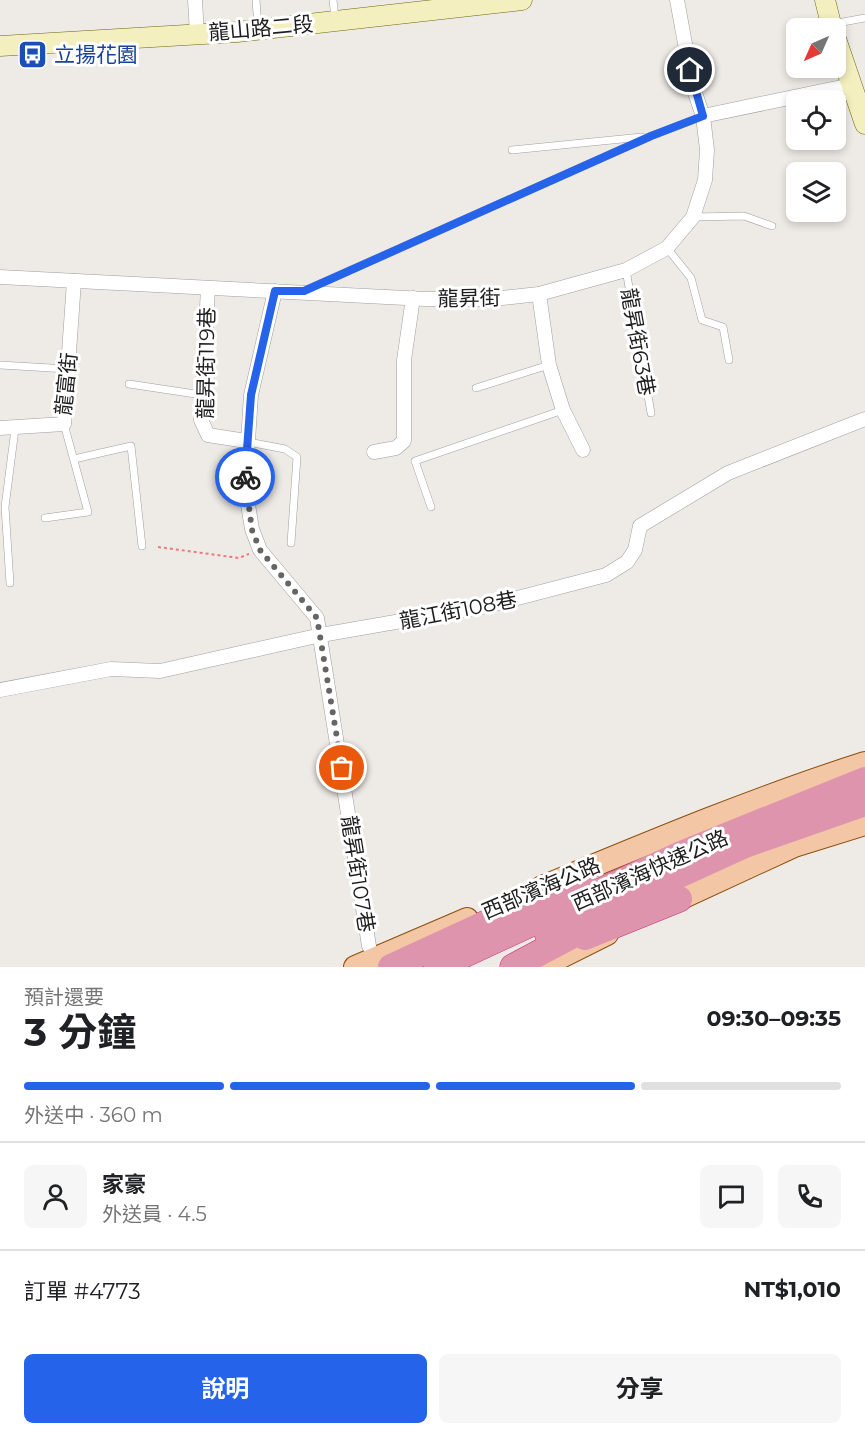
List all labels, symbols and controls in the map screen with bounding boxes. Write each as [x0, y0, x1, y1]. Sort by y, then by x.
street label: 龍山路二段 [208, 11, 314, 45]
north arrow [786, 18, 846, 78]
map controls [786, 18, 846, 222]
bus stop icon: 立揚花園 [17, 38, 49, 70]
place label: 立揚花園 [54, 42, 138, 67]
pin [664, 44, 715, 95]
icon: home [673, 53, 706, 86]
button: locate [786, 90, 846, 150]
button: layers [786, 162, 846, 222]
street label: 龍昇街 [437, 285, 501, 311]
street label: 龍昇街63巷 [616, 286, 660, 398]
street label: 龍昇街119巷 [193, 307, 219, 419]
street label: 龍富街 [50, 351, 82, 417]
courier [215, 447, 275, 507]
icon: bike [229, 461, 262, 494]
street label: 龍江街108巷 [397, 586, 519, 634]
pin [316, 742, 367, 793]
icon: bag [325, 751, 358, 784]
street label: 龍昇街107巷 [336, 814, 380, 934]
street label: 西部濱海快速公路 [568, 824, 732, 916]
street label: 西部濱海公路 [478, 852, 604, 924]
text: 預計還要 [24, 985, 104, 1009]
text: 09:30–09:35 [707, 1005, 841, 1032]
text: 3 分鐘 [24, 1008, 136, 1056]
text: 外送中 · 360 m [24, 1103, 163, 1127]
button: person [24, 1165, 87, 1228]
button: chat [700, 1165, 763, 1228]
button: phone [778, 1165, 841, 1228]
text: 家豪 [102, 1171, 146, 1198]
text: 外送員 · 4.5 [102, 1202, 207, 1226]
text: NT$1,010 [743, 1276, 841, 1303]
text: 訂單 #4773 [24, 1278, 141, 1305]
button: 說明 [24, 1354, 427, 1423]
button: 分享 [439, 1354, 841, 1423]

